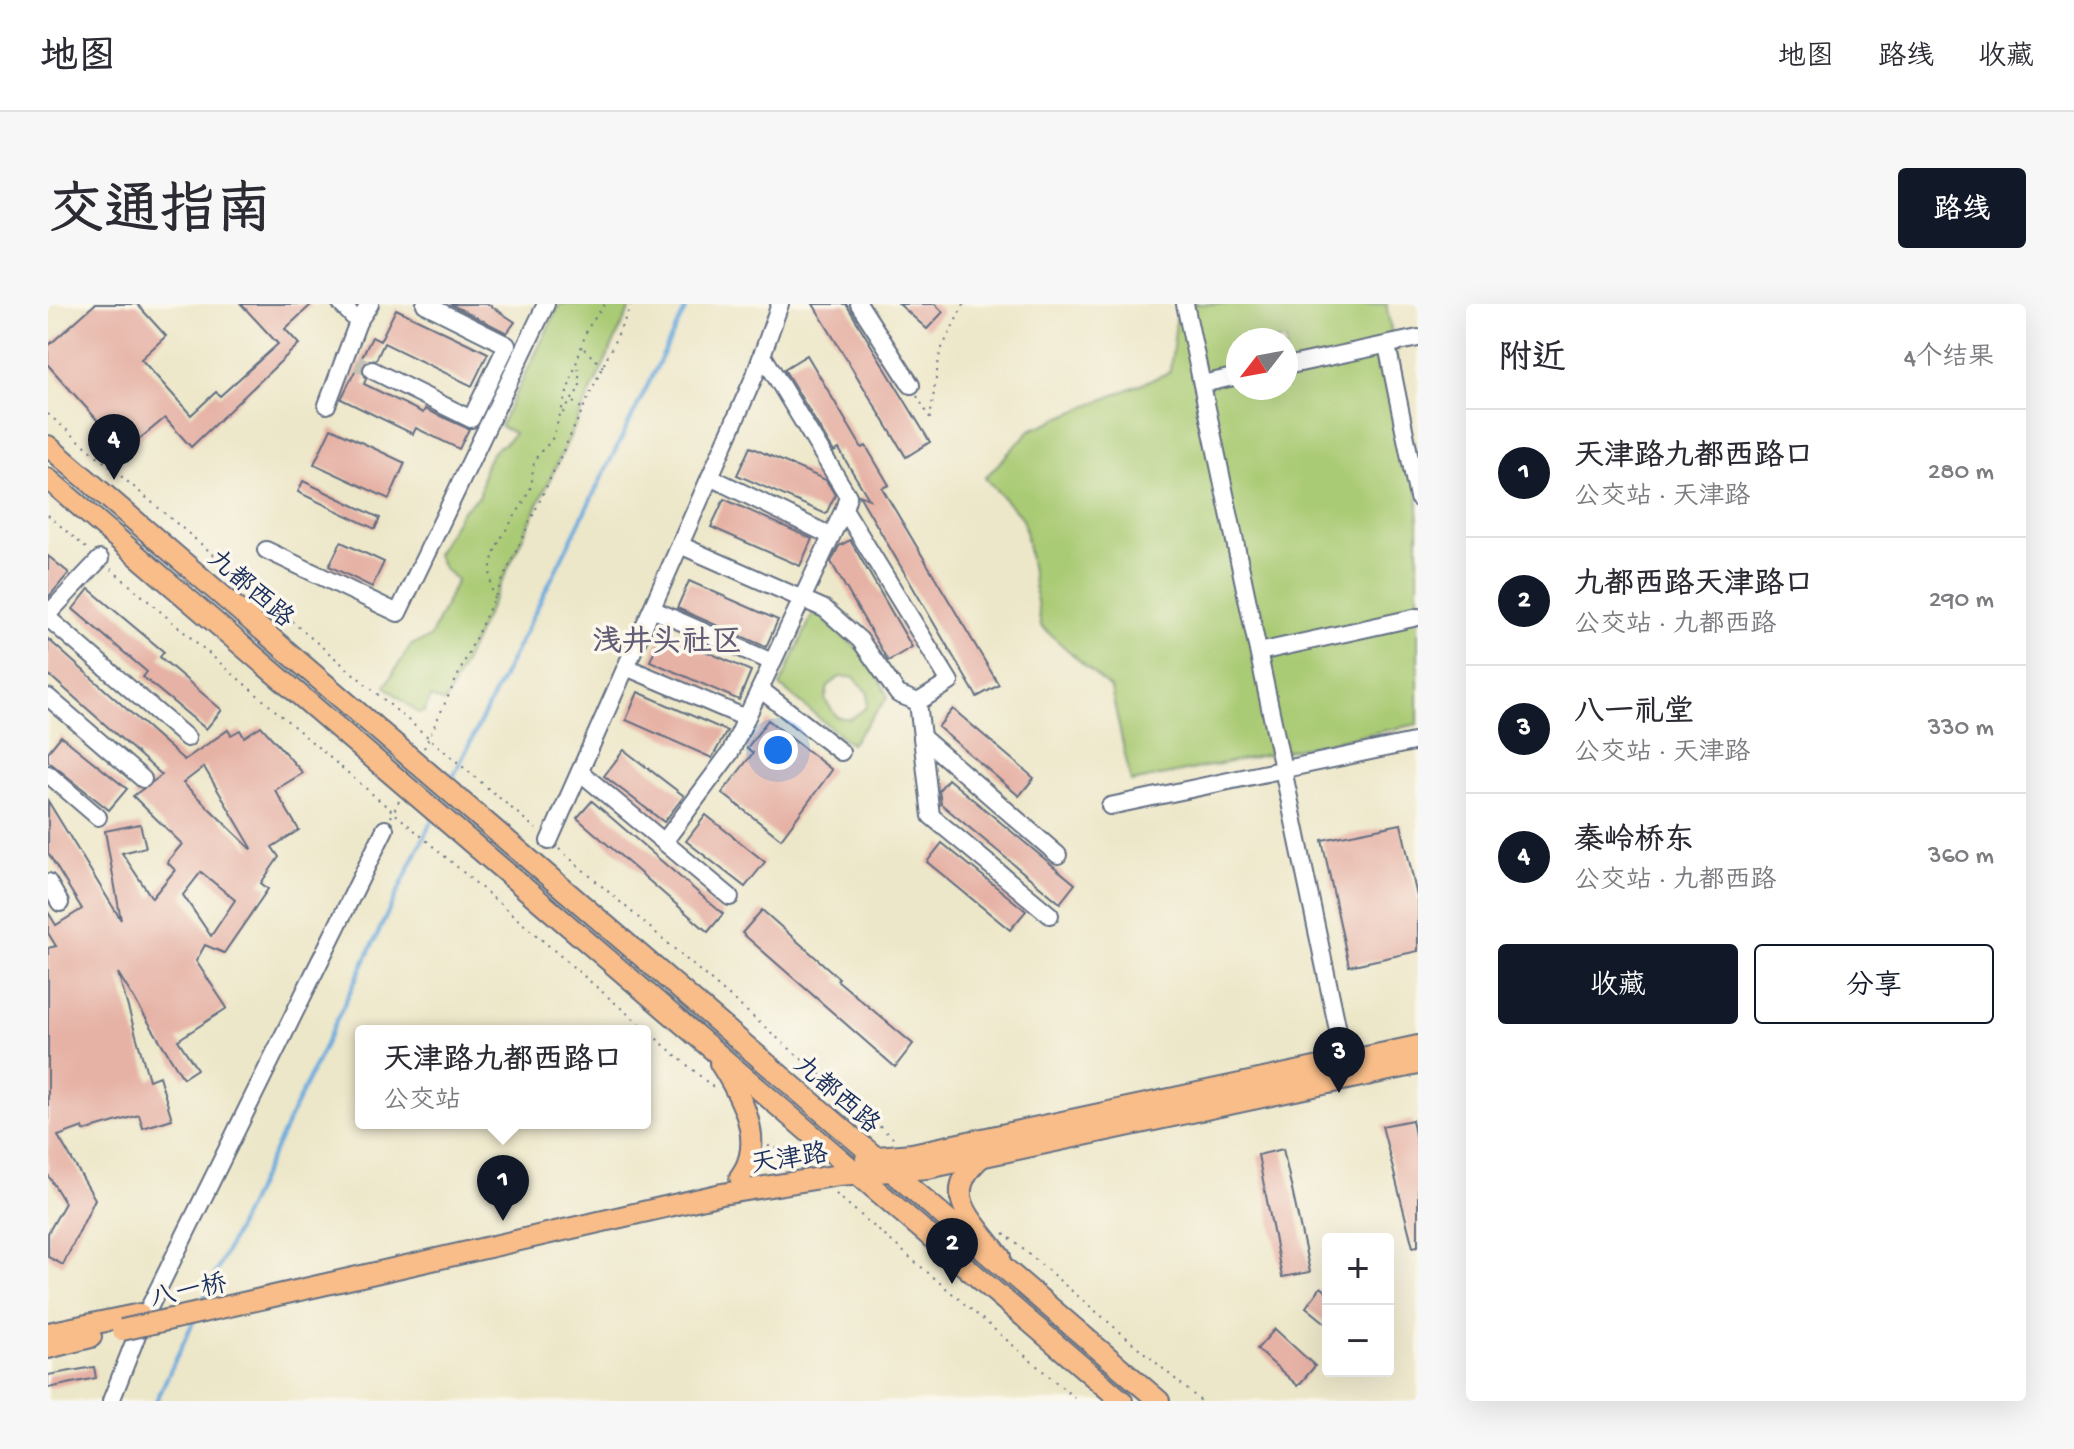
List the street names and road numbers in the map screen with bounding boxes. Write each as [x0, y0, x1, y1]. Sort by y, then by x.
street label: 九都西路 [200, 543, 300, 636]
street label: 九都西路 [786, 1049, 886, 1142]
street label: 天津路 [748, 1138, 831, 1183]
street label: 八一桥 [147, 1269, 230, 1317]

